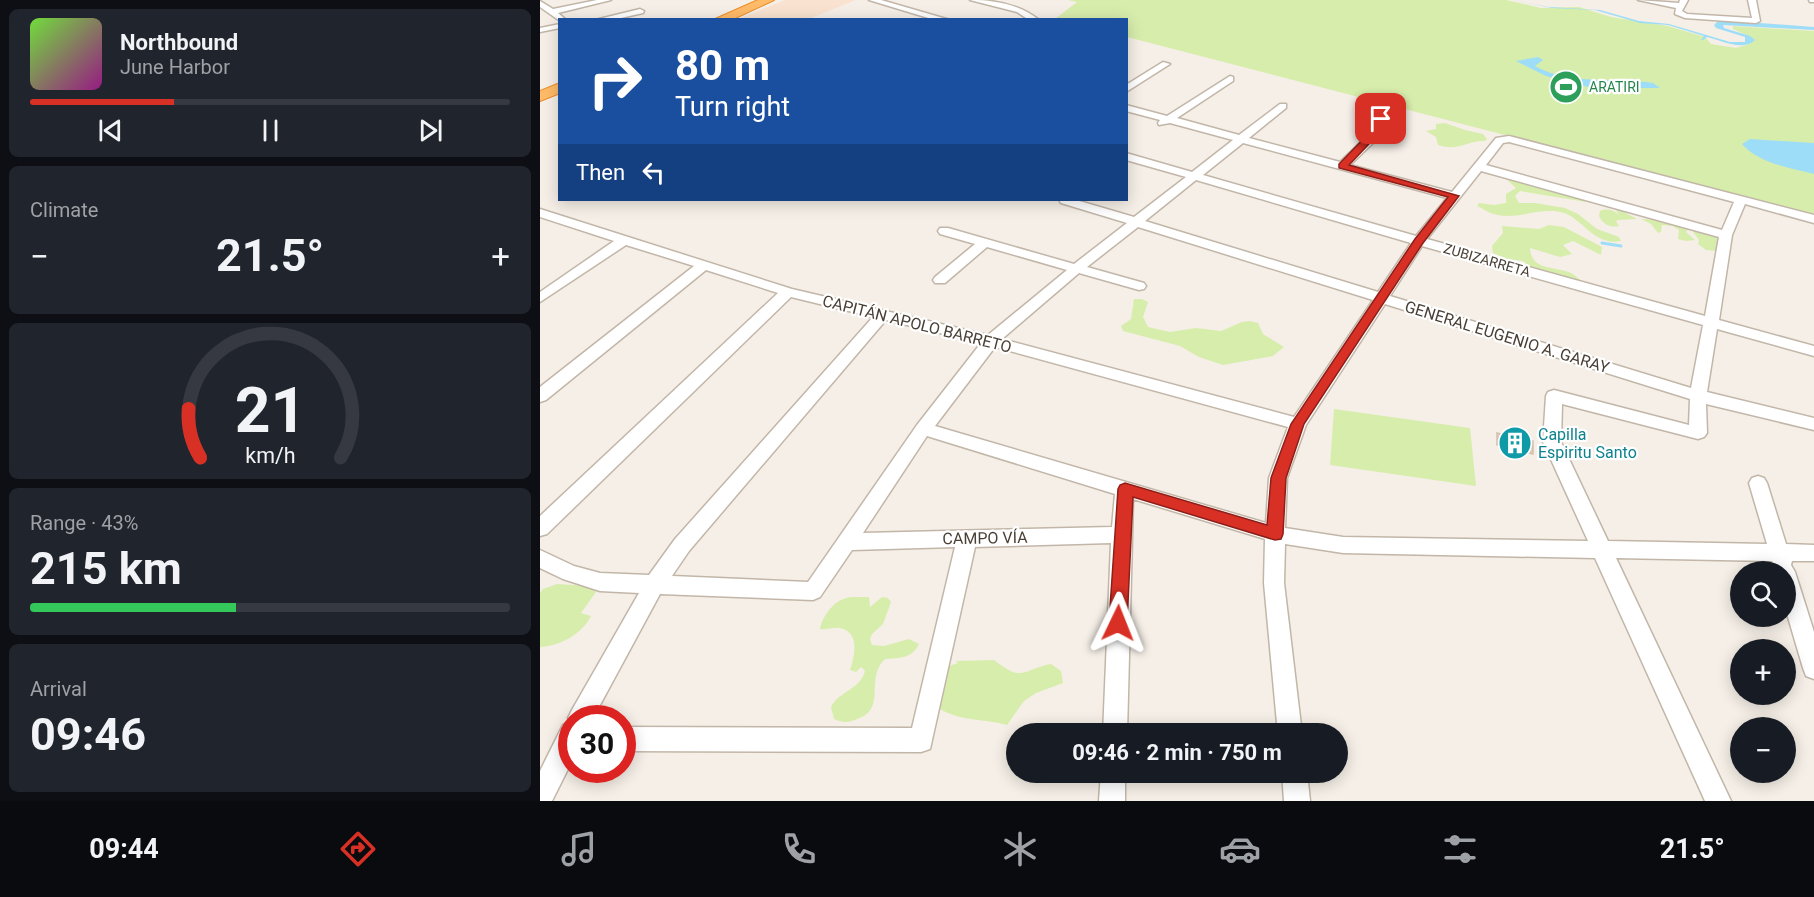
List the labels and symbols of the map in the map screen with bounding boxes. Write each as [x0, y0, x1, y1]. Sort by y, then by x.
sports icon: ARATIRI [1548, 69, 1584, 105]
place label: ARATIRI [1589, 79, 1640, 95]
pin [1355, 93, 1406, 144]
street label: ZUBIZARRETA [1442, 240, 1532, 280]
street label: CAPITÁN APOLO BARRETO [821, 291, 1013, 357]
street label: GENERAL EUGENIO A. GARAY [1403, 297, 1612, 377]
building icon: Capilla Espiritu Santo [1497, 425, 1533, 461]
place label: Capilla Espiritu Santo [1538, 425, 1637, 462]
street label: CAMPO VÍA [942, 528, 1028, 548]
position arrow [1086, 591, 1150, 655]
speed limit sign: 30 [558, 705, 636, 783]

